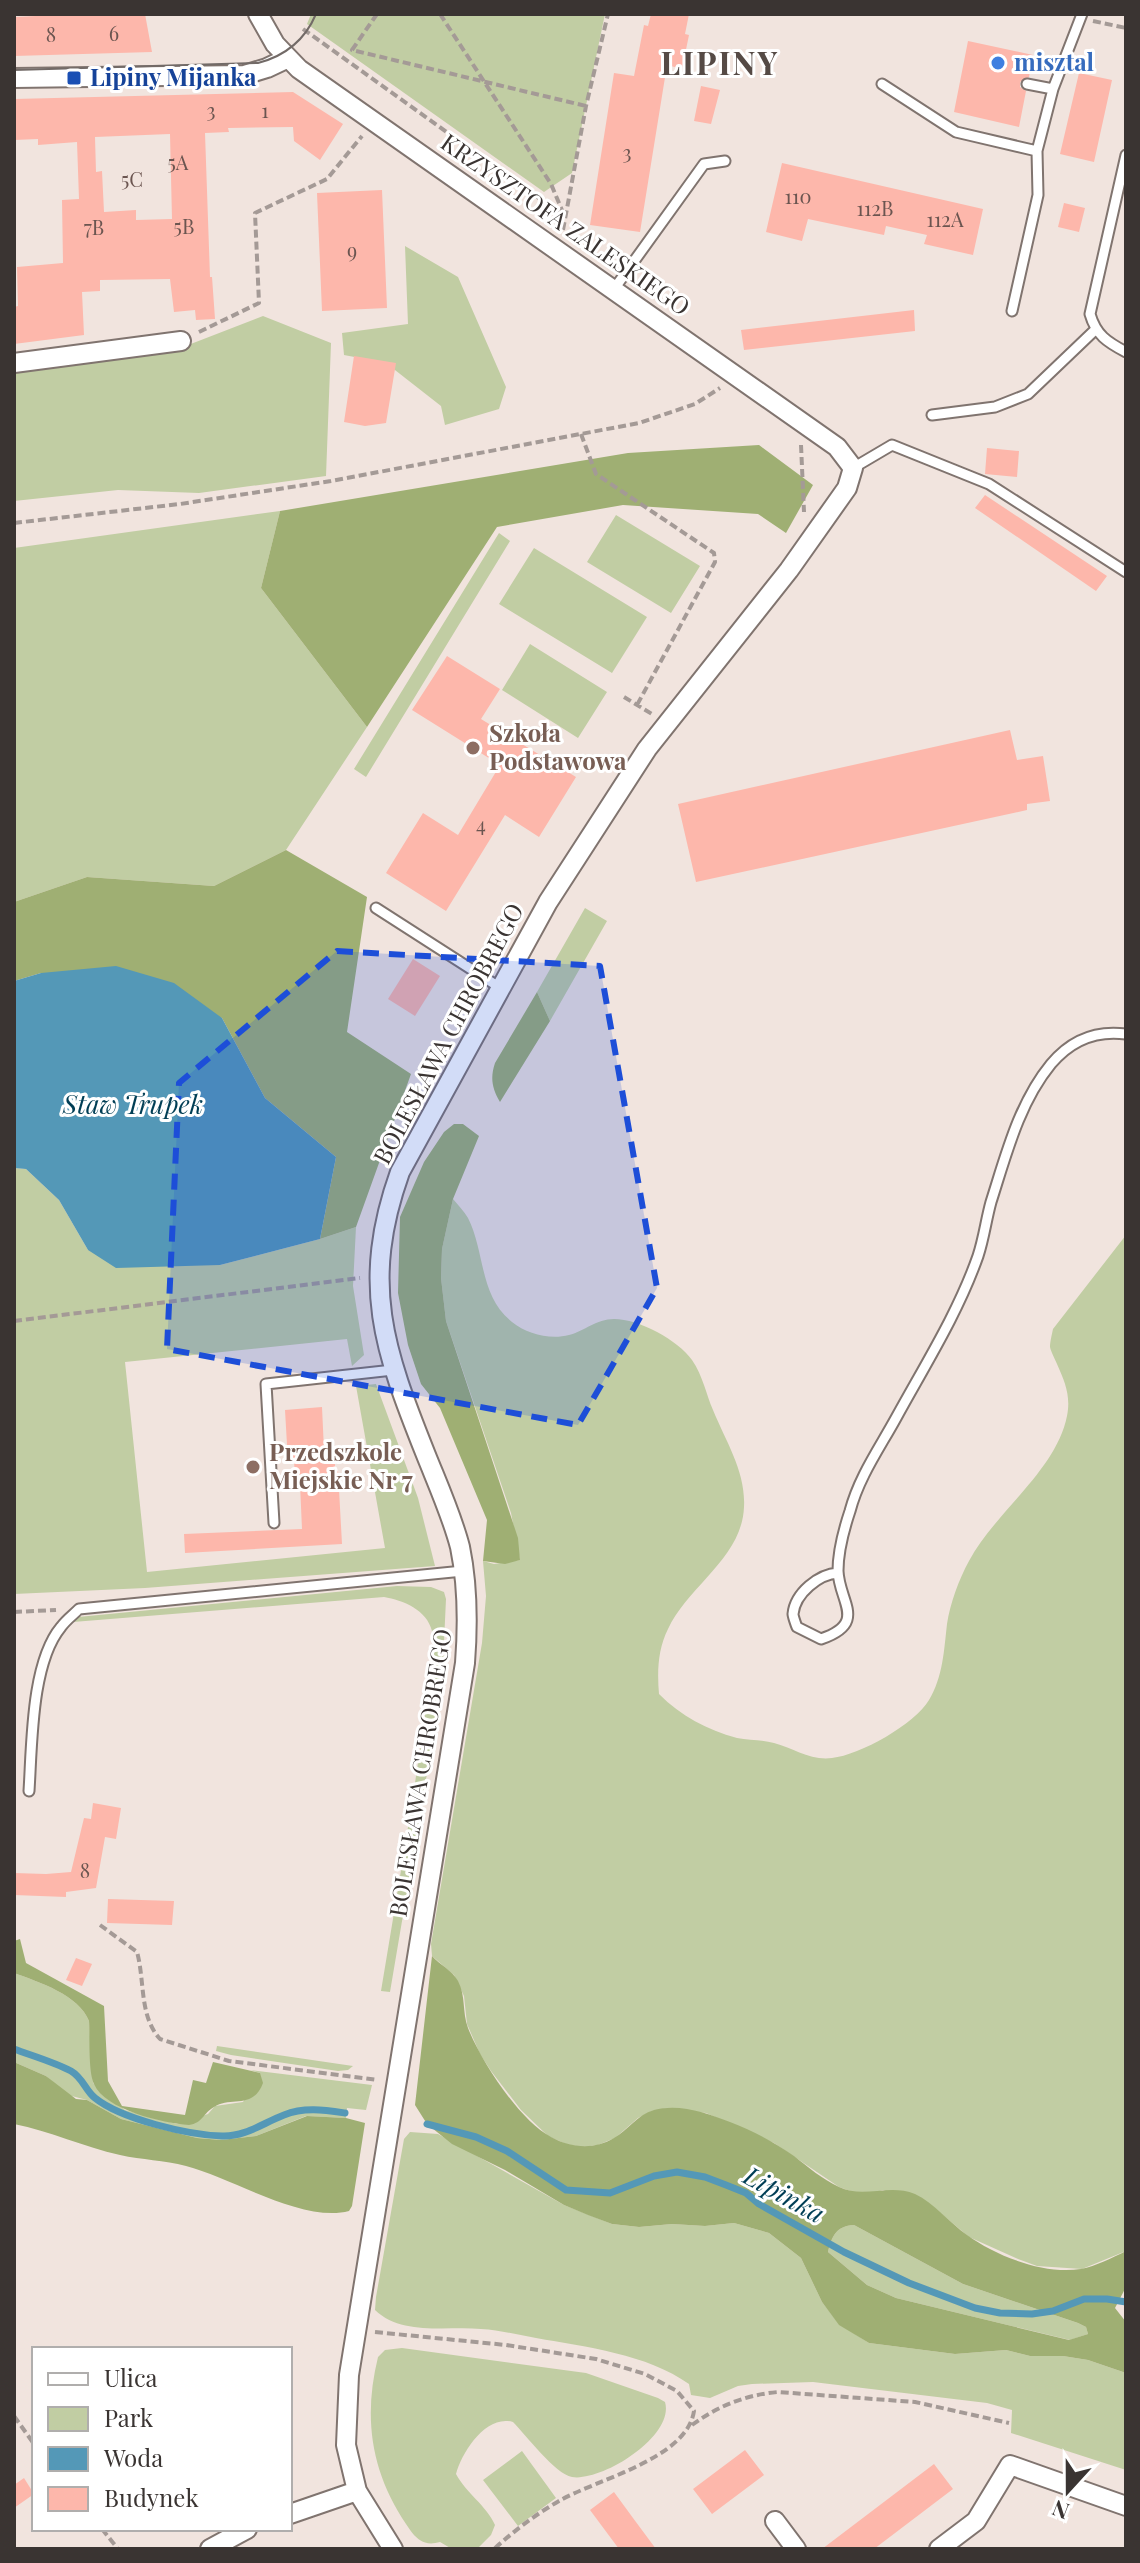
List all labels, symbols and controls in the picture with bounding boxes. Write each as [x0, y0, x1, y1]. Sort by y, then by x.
house number: 6 [109, 19, 119, 46]
house number: 8 [46, 20, 56, 47]
district label: LIPINY [660, 40, 780, 83]
place label: misztal [1014, 45, 1095, 77]
marker: misztal [989, 54, 1007, 72]
place label: Lipiny Mijanka [90, 60, 257, 92]
marker: Lipiny Mijanka [65, 69, 83, 87]
house number: 3 [206, 96, 216, 123]
house number: 1 [261, 96, 269, 123]
street label: KRZYSZTOFA ZALESKIEGO [435, 125, 697, 322]
house number: 3 [622, 138, 632, 165]
house number: 5A [168, 148, 189, 175]
house number: 5C [121, 165, 143, 192]
house number: 110 [785, 182, 811, 209]
house number: 112B [857, 194, 893, 221]
house number: 112A [927, 205, 964, 232]
house number: 5B [174, 212, 194, 239]
house number: 7B [84, 213, 104, 240]
house number: 9 [347, 236, 357, 263]
place label: Szkoła Podstawowa [489, 716, 627, 776]
marker: Szkoła Podstawowa [464, 739, 482, 757]
house number: 4 [476, 810, 486, 837]
street label: BOLESŁAWA CHROBREGO [365, 897, 530, 1169]
water label: Staw Trupek [62, 1086, 203, 1121]
place label: Przedszkole Miejskie Nr 7 [269, 1435, 413, 1495]
marker: Przedszkole Miejskie Nr 7 [244, 1458, 262, 1476]
street label: BOLESŁAWA CHROBREGO [380, 1626, 458, 1919]
house number: 8 [80, 1856, 90, 1883]
water label: Lipinka [737, 2157, 831, 2230]
legend [32, 2347, 292, 2531]
text: Ulica [104, 2361, 158, 2393]
text: Park [104, 2401, 154, 2433]
text: Woda [103, 2441, 163, 2473]
north arrow [1028, 2451, 1108, 2531]
text: Budynek [104, 2481, 199, 2513]
text: N [1048, 2494, 1073, 2527]

